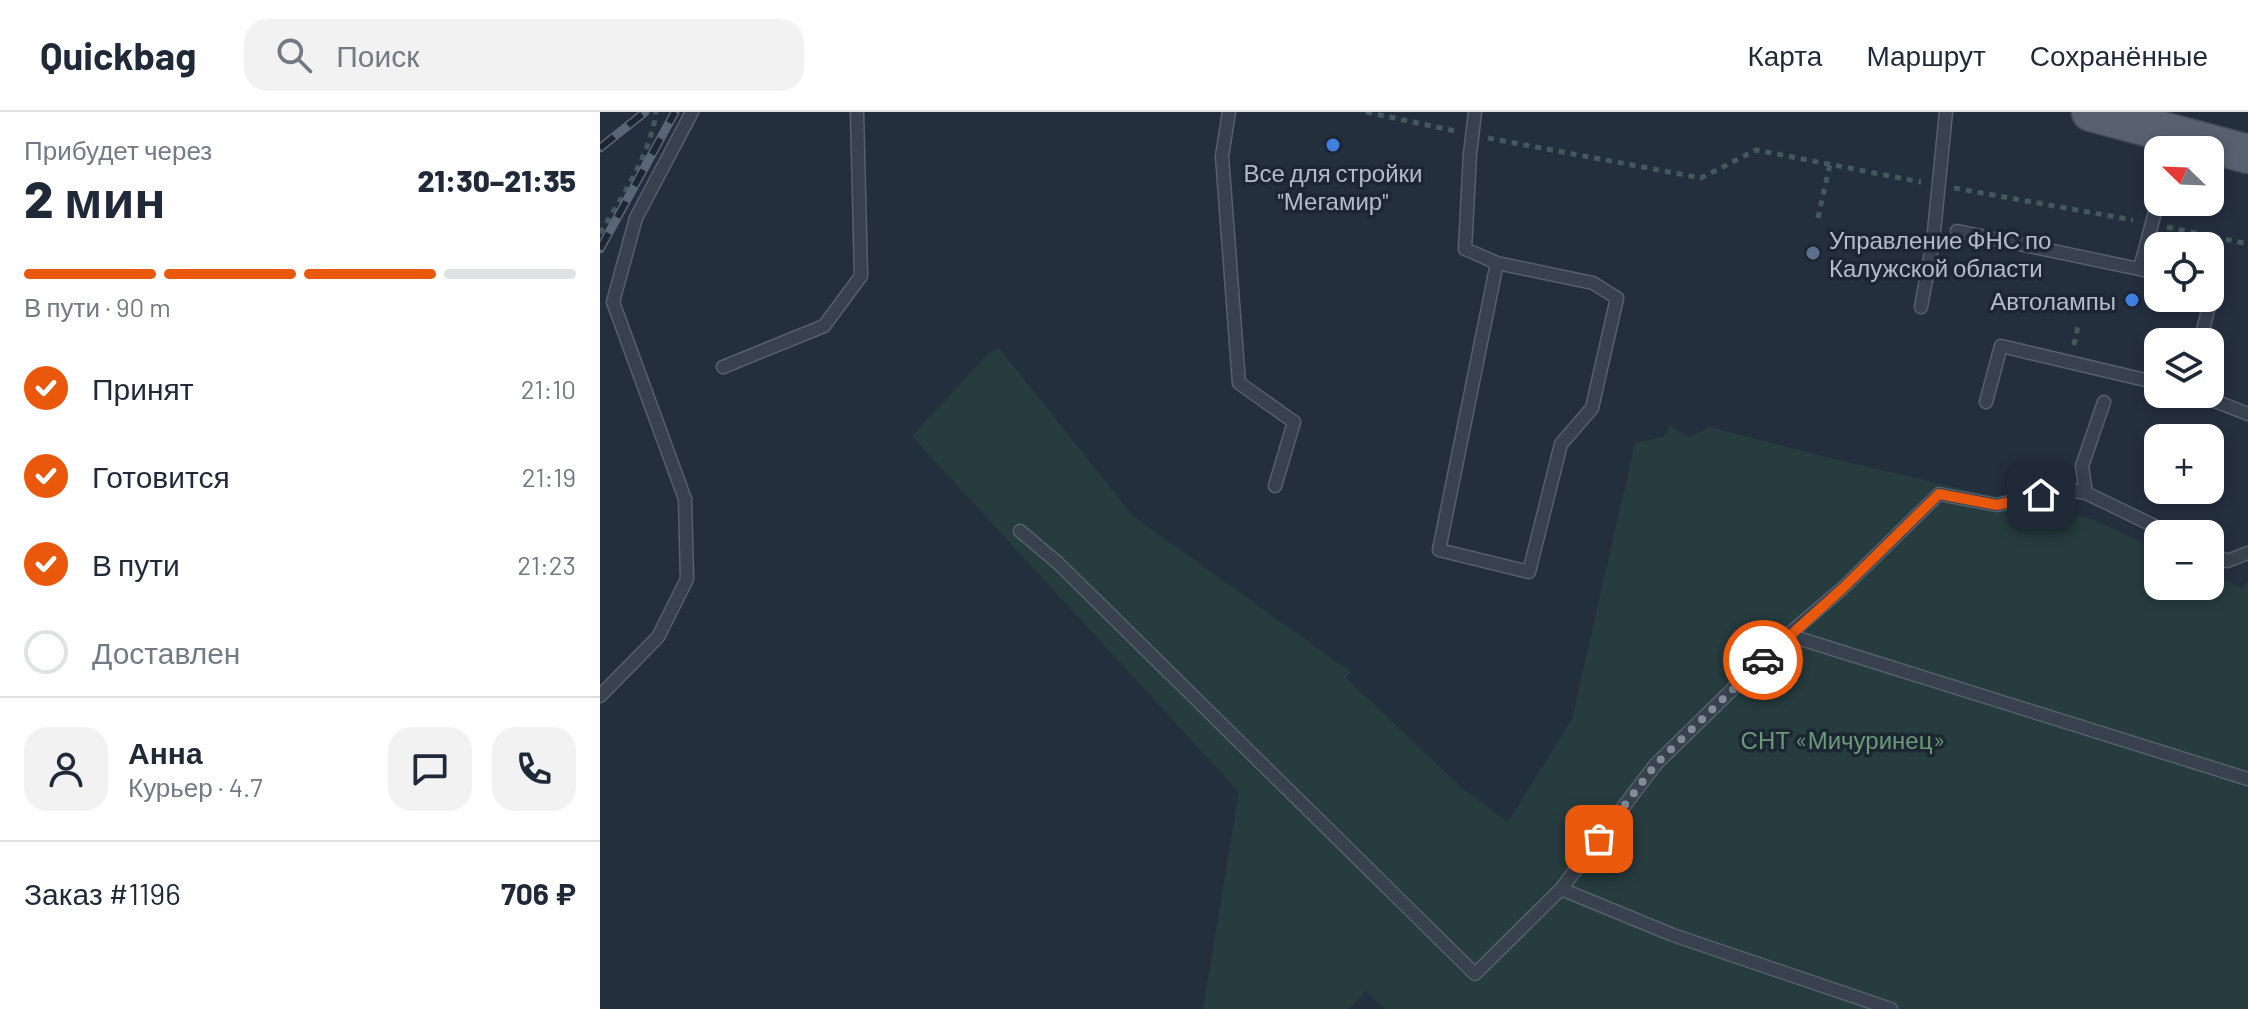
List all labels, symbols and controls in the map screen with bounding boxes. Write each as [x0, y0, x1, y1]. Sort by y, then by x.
search box [244, 19, 804, 91]
text: Quickbag [40, 32, 196, 78]
icon: search [272, 33, 316, 77]
text: Поиск [336, 37, 419, 73]
text: Карта [1747, 38, 1822, 72]
text: Маршрут [1866, 38, 1986, 72]
text: Сохранённые [2030, 38, 2208, 72]
text: Прибудет через [24, 134, 212, 165]
marker: Все для стройки "Мегамир" [1324, 136, 1342, 154]
north arrow [2144, 136, 2224, 216]
map controls [2144, 136, 2224, 600]
place label: Все для стройки "Мегамир" [1244, 158, 1422, 215]
text: 21:30–21:35 [417, 162, 576, 198]
text: 2 мин [24, 166, 166, 228]
place label: Управление ФНС по Калужской области [1829, 225, 2051, 282]
button: locate [2144, 232, 2224, 312]
marker: Управление ФНС по Калужской области [1804, 244, 1822, 262]
place label: Автолампы [1990, 286, 2116, 315]
text: В пути · 90 m [24, 291, 171, 322]
marker: Автолампы [2123, 291, 2141, 309]
button: layers [2144, 328, 2224, 408]
icon: check [24, 366, 68, 410]
text: Принят [92, 370, 194, 406]
text: 21:10 [521, 373, 576, 404]
button: + [2144, 424, 2224, 504]
icon: check [24, 454, 68, 498]
text: Готовится [92, 458, 230, 494]
text: 21:19 [522, 461, 576, 492]
pin [2007, 461, 2075, 529]
icon: home [2019, 473, 2063, 517]
button: − [2144, 520, 2224, 600]
icon: check [24, 542, 68, 586]
text: В пути [92, 546, 180, 582]
text: 21:23 [517, 549, 576, 580]
courier [1723, 620, 1803, 700]
text: Доставлен [92, 634, 240, 670]
icon: car [1741, 638, 1785, 682]
park label: СНТ «Мичуринец» [1741, 725, 1945, 754]
button: person [24, 727, 108, 811]
button: chat [388, 727, 472, 811]
button: phone [492, 727, 576, 811]
text: Анна [128, 734, 203, 770]
text: Курьер · 4.7 [128, 771, 263, 802]
pin [1565, 805, 1633, 873]
icon: bag [1577, 817, 1621, 861]
text: Заказ #1196 [24, 875, 181, 911]
text: 706 ₽ [501, 875, 576, 911]

